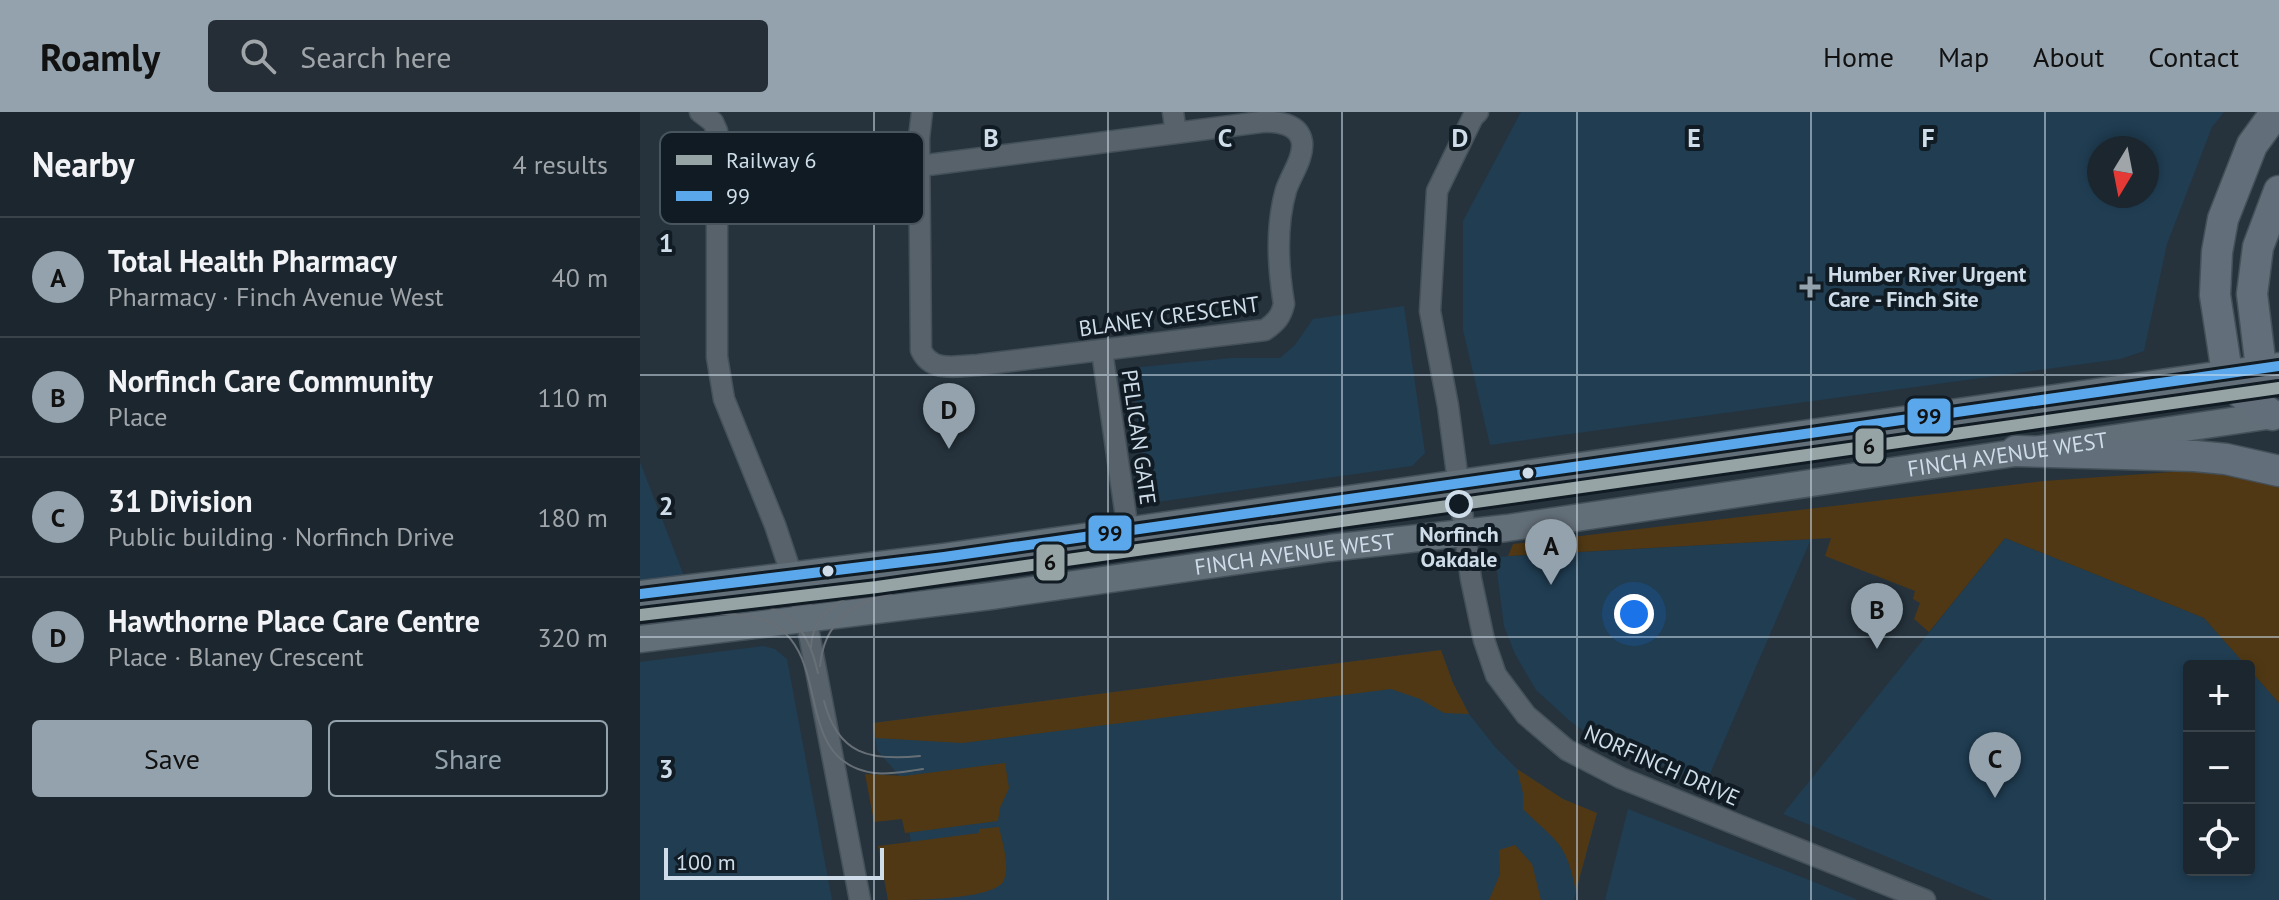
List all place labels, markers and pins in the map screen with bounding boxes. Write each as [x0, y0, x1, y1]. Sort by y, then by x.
place label: Humber River Urgent Care - Finch Site [1828, 260, 2027, 313]
marker: Humber River Urgent Care - Finch Site [1799, 276, 1821, 298]
pin: D [923, 383, 975, 449]
unlabelled marker [1520, 465, 1536, 481]
marker: Norfinch Oakdale [1446, 491, 1472, 517]
pin: A [1525, 519, 1577, 585]
place label: Norfinch Oakdale [1419, 520, 1499, 573]
unlabelled marker [820, 563, 836, 579]
pin: B [1851, 583, 1903, 649]
pin: C [1969, 732, 2021, 798]

